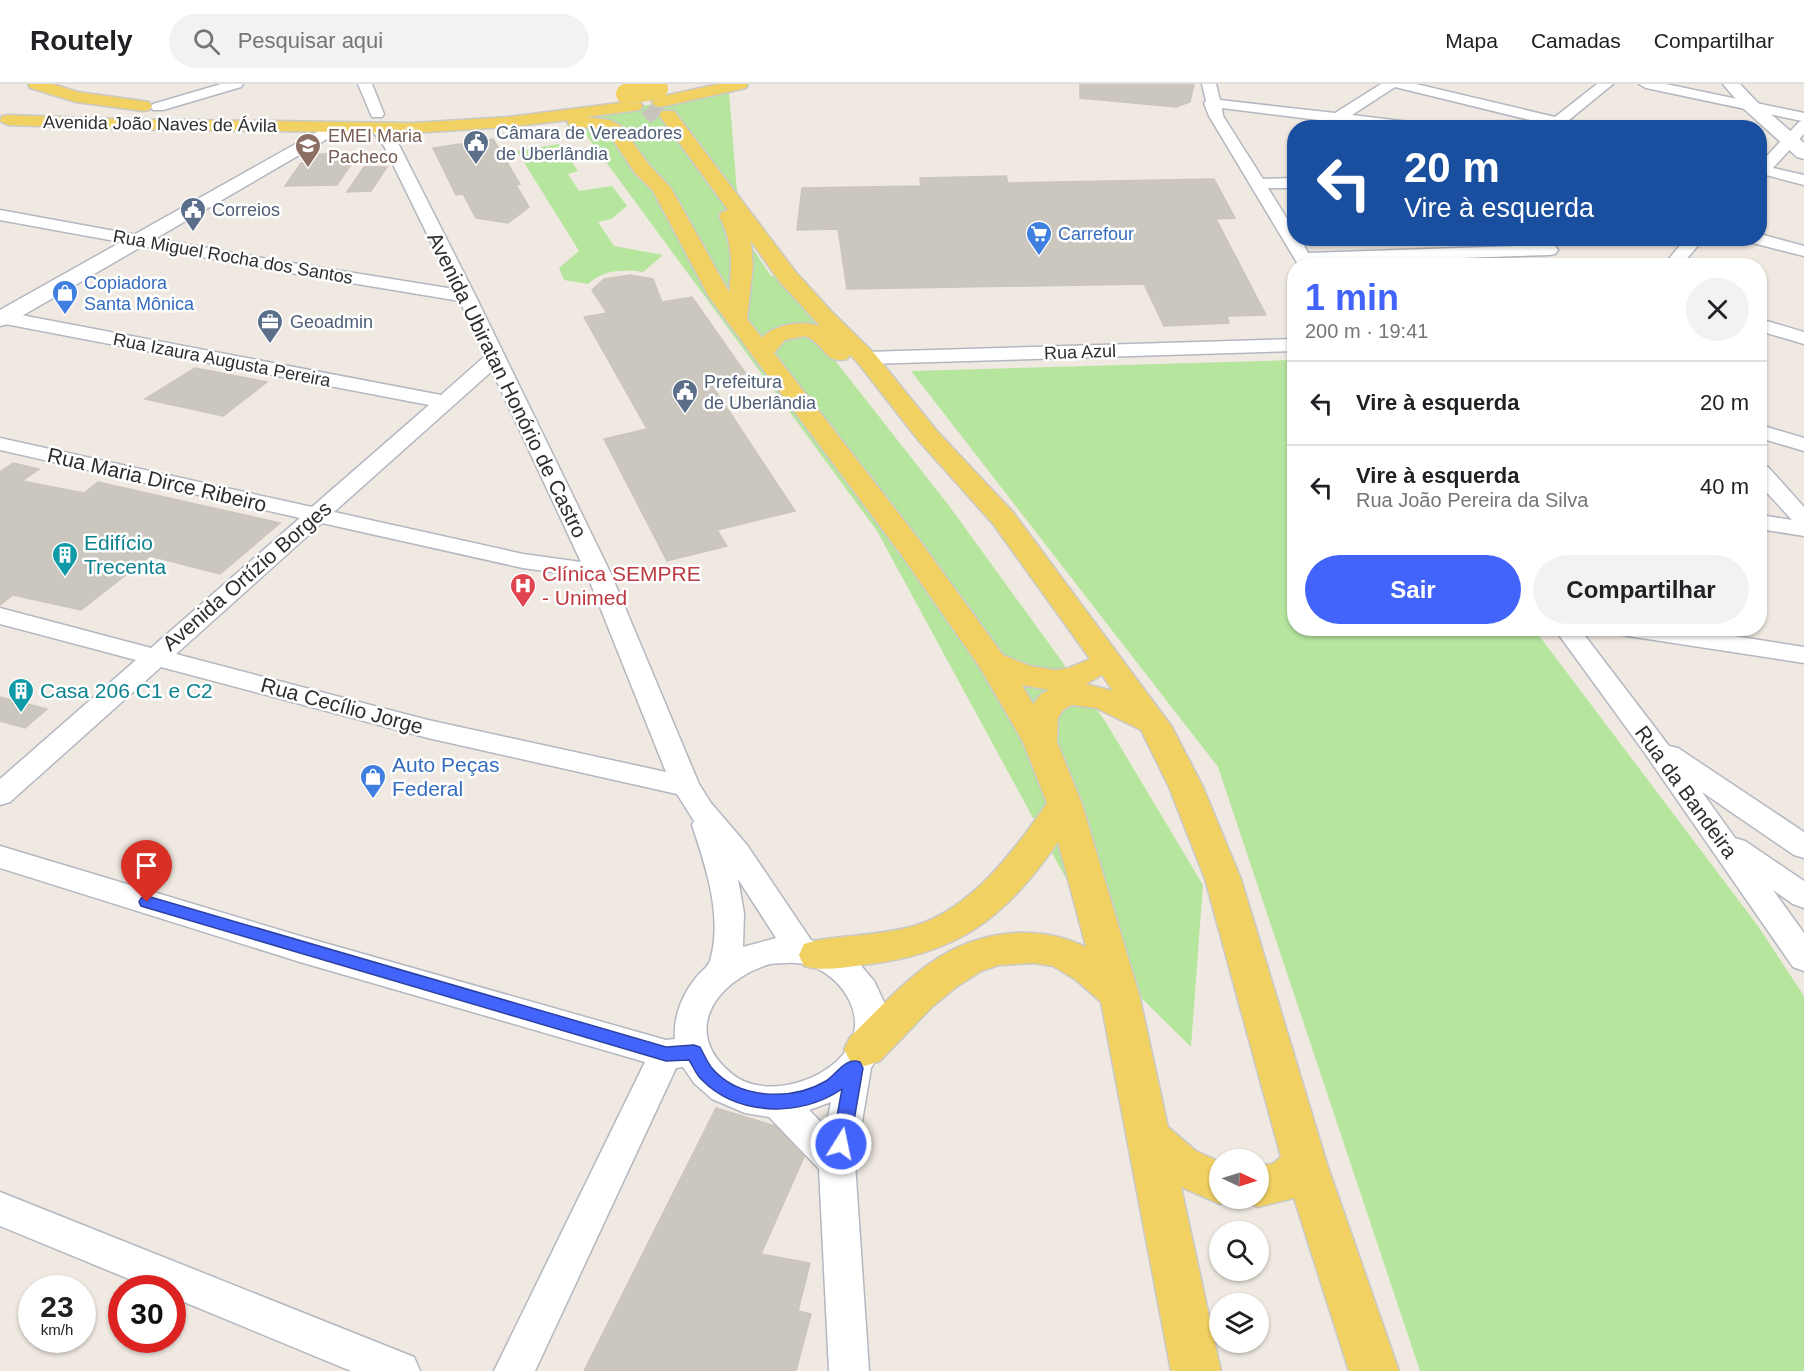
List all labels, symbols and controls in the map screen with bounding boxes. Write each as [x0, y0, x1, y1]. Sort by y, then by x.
search box [169, 14, 589, 68]
text: Routely [30, 25, 133, 56]
icon: search [190, 25, 223, 58]
text: Pesquisar aqui [238, 28, 383, 53]
text: Mapa [1445, 29, 1498, 52]
text: Camadas [1531, 29, 1621, 52]
text: Compartilhar [1654, 29, 1774, 52]
street label: Avenida João Naves de Ávila [43, 112, 278, 136]
place label: Câmara de Vereadores de Uberlândia [496, 123, 682, 164]
place label: EMEI Maria Pacheco [328, 126, 423, 167]
public building icon: Câmara de Vereadores de Uberlândia [461, 128, 491, 166]
school or university icon: EMEI Maria Pacheco [293, 131, 323, 169]
icon: left [1305, 144, 1383, 222]
text: 20 m [1404, 144, 1500, 191]
text: Vire à esquerda [1404, 193, 1594, 223]
public building icon: Correios [178, 195, 208, 233]
place label: Correios [212, 200, 280, 220]
supermarket icon: Carrefour [1024, 219, 1054, 257]
place label: Carrefour [1058, 224, 1134, 244]
street label: Rua Miguel Rocha dos Santos [112, 226, 354, 288]
street label: Avenida Ubiratan Honório de Castro [423, 228, 592, 541]
place label: Copiadora Santa Mônica [84, 273, 195, 314]
text: 1 min [1305, 277, 1399, 318]
shop icon: Copiadora Santa Mônica [50, 278, 80, 316]
button: close [1686, 278, 1749, 341]
office icon: Geoadmin [255, 307, 285, 345]
place label: Geoadmin [290, 312, 373, 332]
text: 200 m · 19:41 [1305, 320, 1428, 342]
street label: Rua Izaura Augusta Pereira [112, 329, 333, 391]
street label: Rua Azul [1044, 341, 1116, 363]
place label: Prefeitura de Uberlândia [704, 372, 817, 413]
public building icon: Prefeitura de Uberlândia [670, 377, 700, 415]
icon: left [1305, 387, 1338, 420]
text: Vire à esquerda [1356, 390, 1519, 415]
text: 20 m [1700, 390, 1749, 415]
street label: Rua Maria Dirce Ribeiro [45, 443, 269, 516]
text: Vire à esquerda [1356, 463, 1519, 488]
icon: left [1305, 471, 1338, 504]
text: 40 m [1700, 474, 1749, 499]
text: Rua João Pereira da Silva [1356, 489, 1588, 511]
street label: Avenida Ortízio Borges [158, 496, 336, 655]
place label: Edifício Trecenta [84, 531, 166, 578]
building icon: Edifício Trecenta [50, 540, 80, 578]
button: Sair [1305, 555, 1521, 624]
button: Compartilhar [1533, 555, 1749, 624]
place label: Clínica SEMPRE - Unimed [542, 562, 701, 609]
hospital icon: Clínica SEMPRE - Unimed [508, 571, 538, 609]
street label: Rua Cecílio Jorge [259, 673, 426, 738]
building icon: Casa 206 C1 e C2 [6, 676, 36, 714]
place label: Casa 206 C1 e C2 [40, 679, 213, 702]
street label: Rua da Bandeira [1631, 721, 1742, 862]
place label: Auto Peças Federal [392, 753, 499, 800]
shop icon: Auto Peças Federal [358, 762, 388, 800]
pin [121, 840, 172, 902]
icon: arrive [130, 849, 163, 882]
position arrow [809, 1112, 873, 1176]
north arrow [1209, 1149, 1269, 1209]
map controls [1209, 1149, 1269, 1353]
button: search [1209, 1221, 1269, 1281]
speed limit sign: 30 [108, 1275, 186, 1353]
text: 23 [40, 1290, 74, 1323]
button: layers [1209, 1293, 1269, 1353]
text: km/h [41, 1321, 73, 1338]

